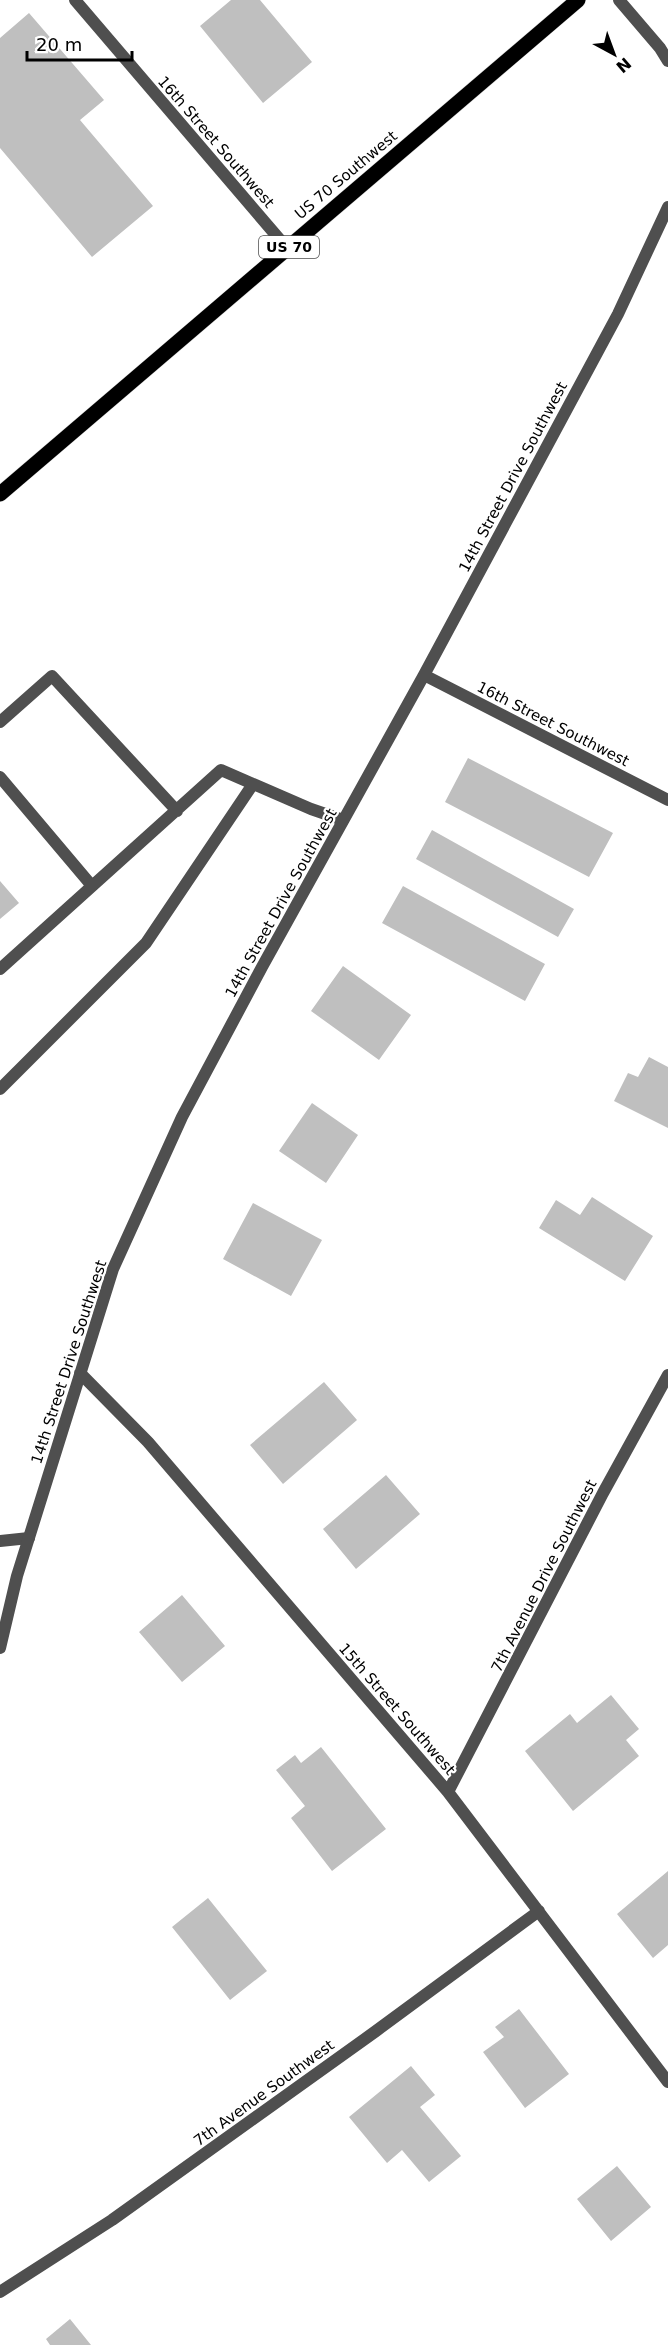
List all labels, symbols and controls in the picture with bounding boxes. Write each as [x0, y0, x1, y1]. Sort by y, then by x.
scale bar [27, 24, 132, 62]
north arrow [584, 24, 644, 84]
text: 20 m [36, 34, 82, 55]
text: N [612, 53, 635, 77]
street label: 16th Street Southwest [154, 73, 278, 212]
street label: US 70 Southwest [291, 127, 401, 223]
road number: US 70 [259, 236, 319, 258]
street label: 14th Street Drive Southwest [455, 379, 571, 575]
street label: 16th Street Southwest [474, 678, 632, 770]
street label: 14th Street Drive Southwest [221, 805, 341, 1001]
street label: 14th Street Drive Southwest [28, 1258, 111, 1466]
street label: 7th Avenue Drive Southwest [487, 1477, 601, 1675]
street label: 15th Street Southwest [335, 1640, 459, 1779]
street label: 7th Avenue Southwest [190, 2036, 338, 2150]

